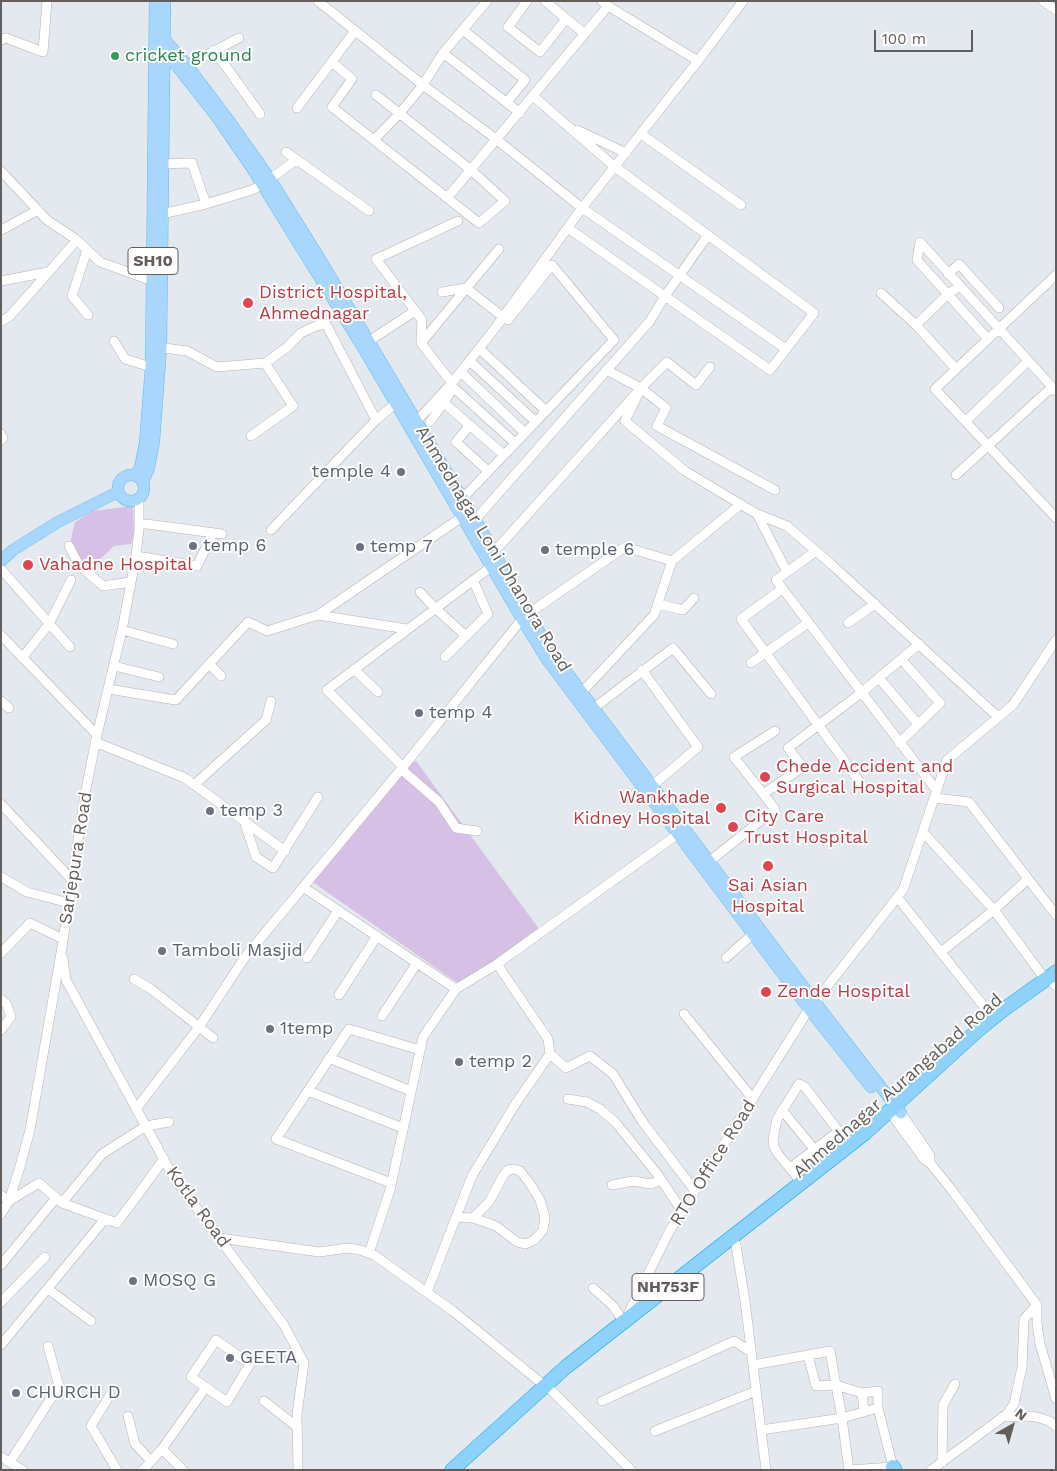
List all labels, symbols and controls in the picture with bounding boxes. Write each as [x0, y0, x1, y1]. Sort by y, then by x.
scale bar [877, 20, 976, 52]
text: 100 m [882, 30, 926, 48]
place label: cricket ground [125, 45, 252, 67]
marker: cricket ground [109, 50, 121, 62]
road number: SH10 [128, 248, 178, 274]
place label: District Hospital, Ahmednagar [259, 282, 407, 324]
marker: District Hospital, Ahmednagar [241, 296, 255, 310]
street label: Ahmednagar Loni Dhanora Road [411, 422, 575, 676]
place label: temple 4 [312, 461, 391, 483]
marker: temple 4 [395, 466, 407, 478]
place label: temp 6 [203, 535, 266, 557]
place label: temp 7 [370, 536, 433, 558]
place label: temple 6 [555, 539, 634, 561]
marker: temp 6 [187, 540, 199, 552]
marker: temp 7 [354, 541, 366, 553]
marker: temple 6 [539, 544, 551, 556]
place label: Vahadne Hospital [39, 554, 193, 576]
marker: Vahadne Hospital [21, 558, 35, 572]
place label: temp 4 [429, 702, 493, 724]
marker: temp 4 [413, 707, 425, 719]
place label: Chede Accident and Surgical Hospital [776, 756, 953, 799]
marker: Chede Accident and Surgical Hospital [758, 770, 772, 784]
place label: Wankhade Kidney Hospital [573, 787, 710, 830]
street label: Sarjepura Road [55, 790, 97, 926]
place label: temp 3 [220, 800, 283, 822]
marker: Wankhade Kidney Hospital [714, 801, 728, 815]
marker: temp 3 [204, 805, 216, 817]
place label: City Care Trust Hospital [744, 806, 868, 849]
marker: City Care Trust Hospital [726, 820, 740, 834]
marker: Sai Asian Hospital [761, 859, 775, 873]
place label: Sai Asian Hospital [728, 875, 808, 918]
place label: Tamboli Masjid [172, 940, 303, 962]
marker: Tamboli Masjid [156, 945, 168, 957]
place label: Zende Hospital [777, 981, 910, 1003]
marker: Zende Hospital [759, 985, 773, 999]
street label: Ahmednagar Aurangabad Road [789, 989, 1007, 1183]
place label: 1temp [280, 1018, 333, 1040]
marker: 1temp [264, 1023, 276, 1035]
place label: temp 2 [469, 1051, 532, 1073]
marker: temp 2 [453, 1056, 465, 1068]
street label: RTO Office Road [666, 1096, 760, 1230]
street label: Kotla Road [161, 1162, 235, 1252]
place label: MOSQ G [143, 1270, 216, 1292]
road number: NH753F [632, 1274, 704, 1300]
marker: MOSQ G [127, 1275, 139, 1287]
place label: GEETA [240, 1347, 297, 1369]
marker: GEETA [224, 1352, 236, 1364]
place label: CHURCH D [26, 1382, 121, 1404]
marker: CHURCH D [10, 1387, 22, 1399]
north arrow [987, 1401, 1037, 1451]
text: N [1012, 1405, 1030, 1424]

